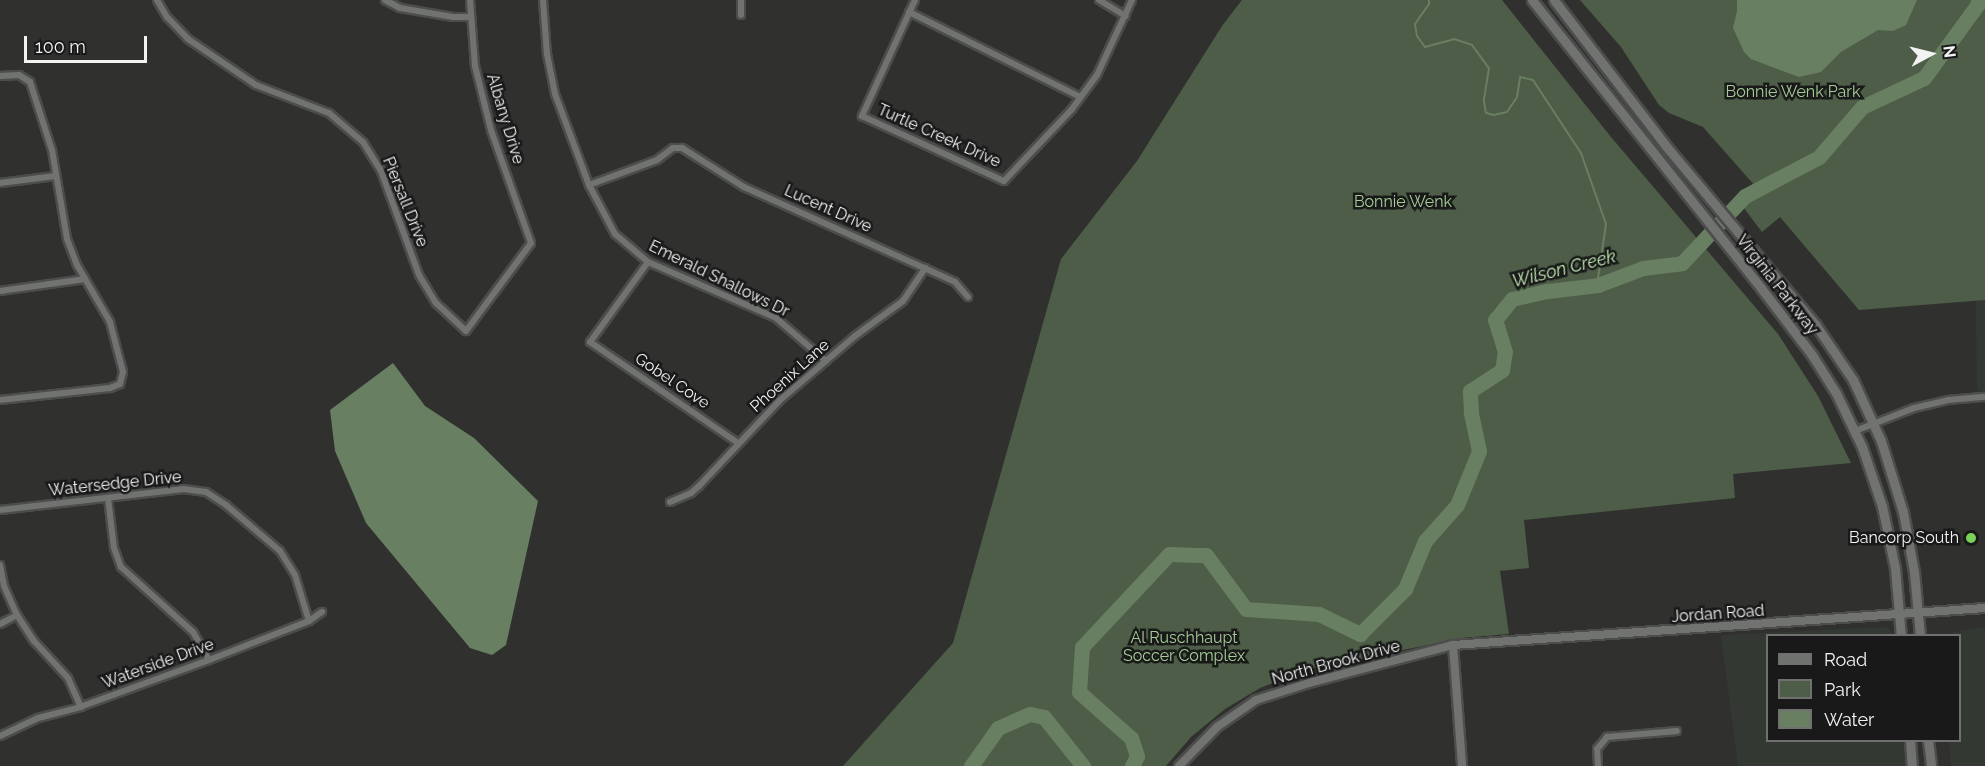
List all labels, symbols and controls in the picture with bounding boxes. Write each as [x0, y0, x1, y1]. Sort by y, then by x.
scale bar [27, 24, 150, 62]
north arrow [1901, 24, 1961, 84]
text: 100 m [35, 36, 86, 57]
text: N [1939, 45, 1960, 59]
street label: Albany Drive [482, 71, 528, 167]
park label: Bonnie Wenk Park [1725, 82, 1861, 102]
street label: Turtle Creek Drive [875, 100, 1003, 172]
street label: Piersall Drive [378, 154, 432, 250]
street label: Lucent Drive [781, 181, 875, 237]
park label: Bonnie Wenk [1354, 192, 1452, 212]
street label: Virginia Parkway [1732, 231, 1822, 339]
street label: Emerald Shallows Dr [646, 237, 792, 321]
water label: Wilson Creek [1510, 246, 1618, 292]
street label: Phoenix Lane [746, 335, 834, 417]
street label: Gobel Cove [631, 349, 713, 413]
street label: Watersedge Drive [48, 467, 182, 501]
place label: Bancorp South [1849, 528, 1959, 548]
marker: Bancorp South [1964, 531, 1978, 545]
street label: Jordan Road [1671, 601, 1765, 627]
park label: Al Ruschhaupt Soccer Complex [1123, 628, 1245, 666]
legend [1766, 634, 1961, 742]
street label: Waterside Drive [99, 635, 217, 693]
street label: North Brook Drive [1270, 637, 1402, 689]
text: Road [1824, 649, 1867, 670]
text: Park [1824, 679, 1861, 700]
text: Water [1824, 709, 1874, 730]

